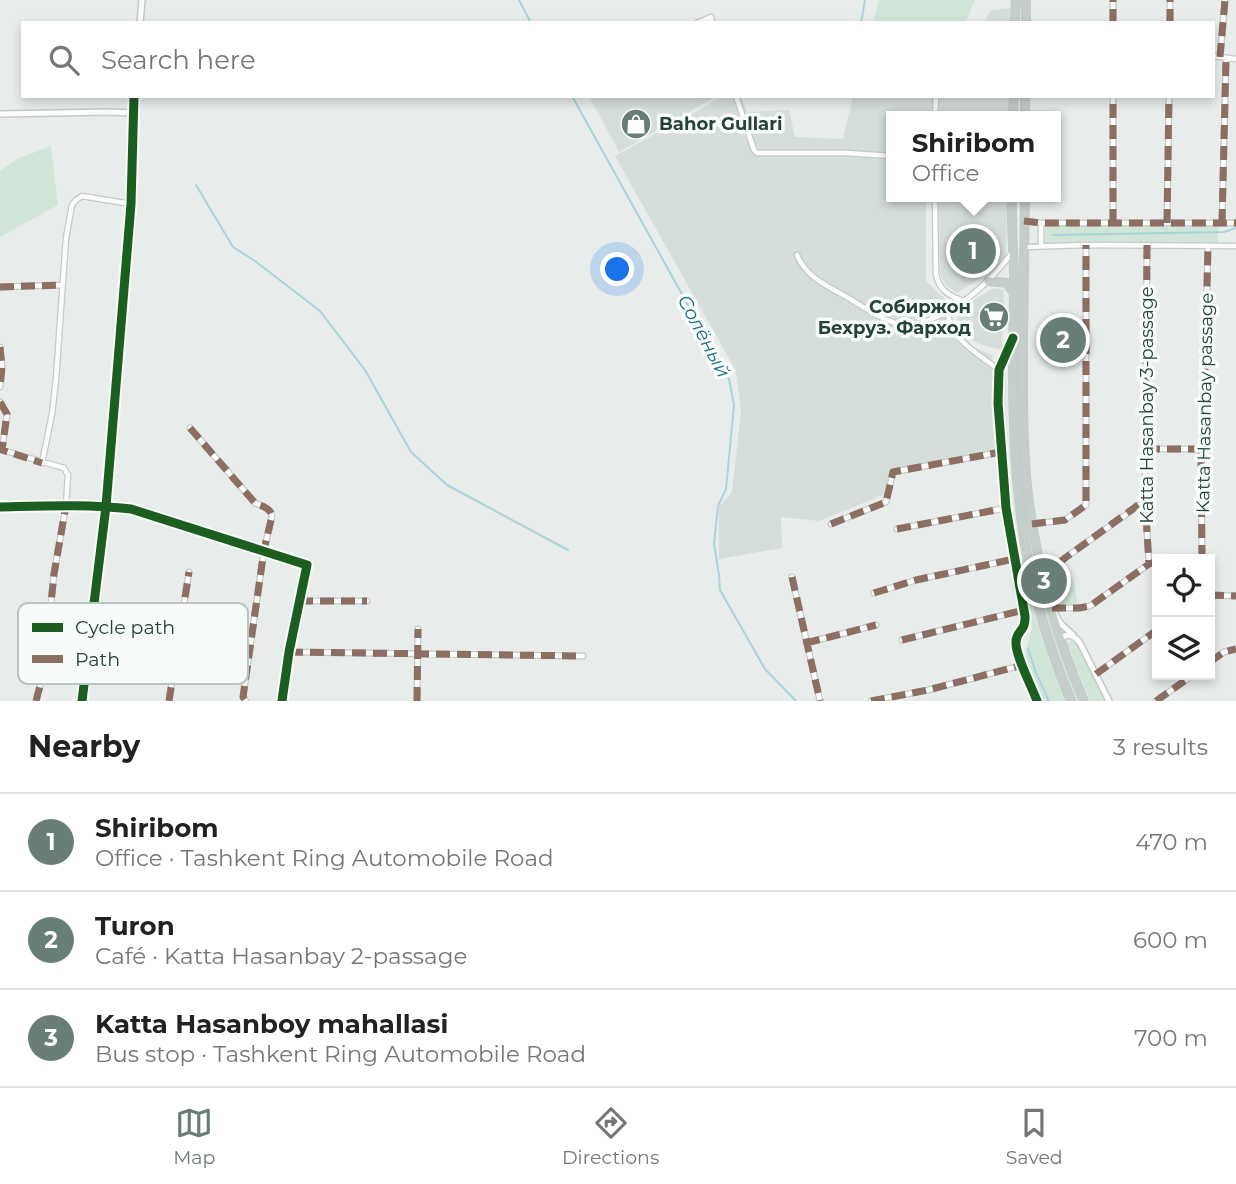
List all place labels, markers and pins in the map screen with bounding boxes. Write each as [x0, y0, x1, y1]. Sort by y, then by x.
shop icon: Bahor Gullari [619, 107, 653, 141]
place label: Bahor Gullari [659, 113, 782, 135]
pin: 1 [950, 225, 996, 277]
place label: Собиржон Бехруз. Фарход [818, 296, 971, 339]
supermarket icon: Собиржон Бехруз. Фарход [977, 300, 1011, 334]
pin: 2 [1040, 314, 1086, 366]
pin: 3 [1021, 555, 1067, 607]

